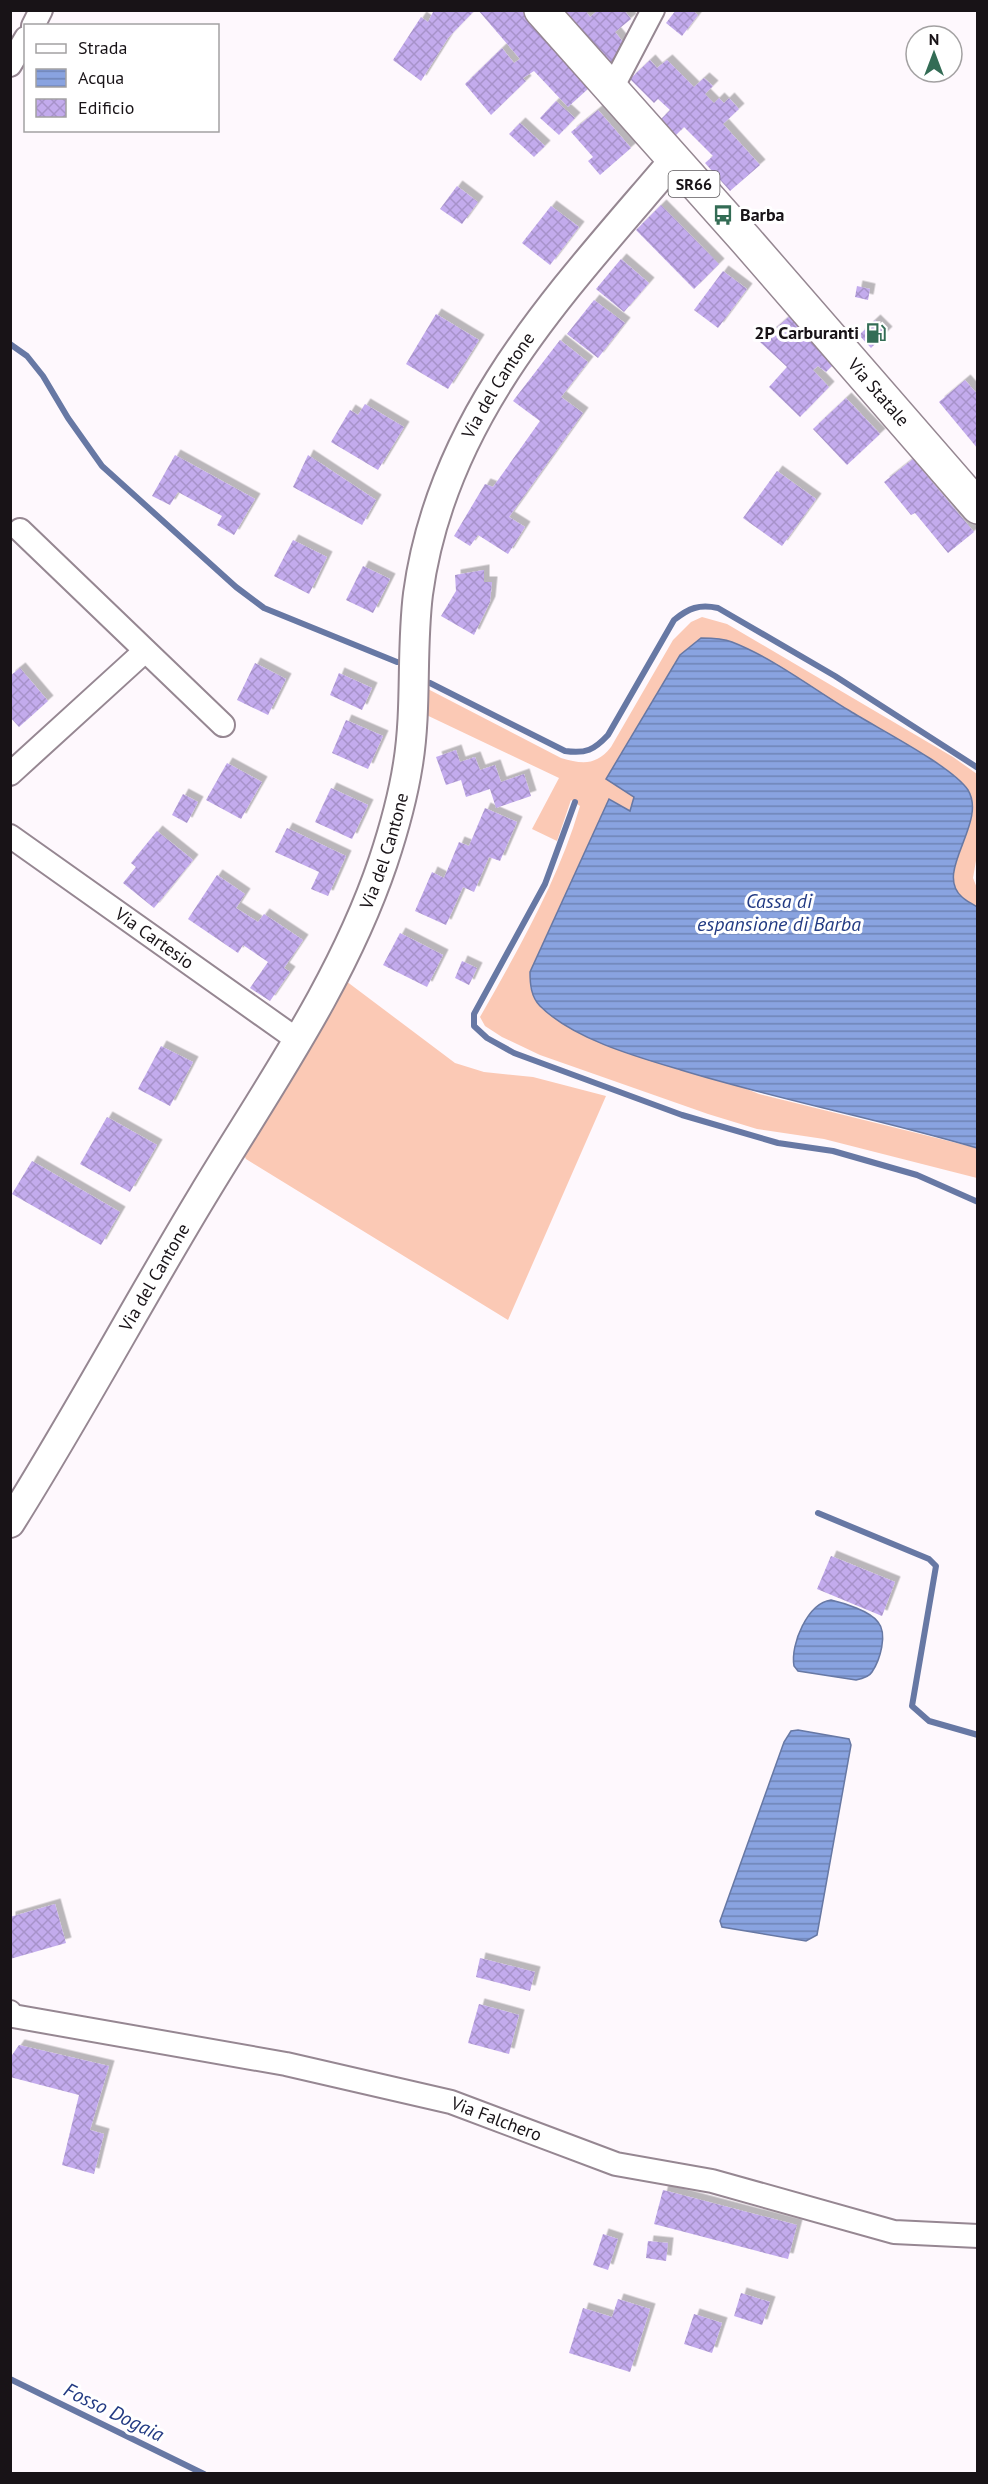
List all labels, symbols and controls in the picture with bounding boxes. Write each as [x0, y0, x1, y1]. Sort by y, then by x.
legend [24, 24, 219, 132]
north arrow [904, 24, 964, 84]
text: N [929, 29, 939, 49]
text: Strada [78, 36, 127, 59]
text: Acqua [78, 66, 124, 89]
text: Edificio [78, 96, 134, 119]
road number: SR66 [668, 171, 720, 197]
bus stop icon: Barba [711, 203, 735, 227]
place label: Barba [740, 203, 785, 226]
place label: 2P Carburanti [754, 321, 859, 344]
fuel station icon: 2P Carburanti [864, 321, 888, 345]
street label: Via del Cantone [456, 327, 539, 443]
street label: Via Statale [842, 353, 915, 431]
street label: Via del Cantone [354, 790, 413, 913]
water label: Cassa di espansione di Barba [697, 888, 861, 937]
street label: Via Cartesio [110, 902, 199, 974]
street label: Via del Cantone [113, 1219, 194, 1336]
street label: Via Falchero [447, 2091, 545, 2146]
water label: Fosso Dogaia [60, 2377, 169, 2448]

